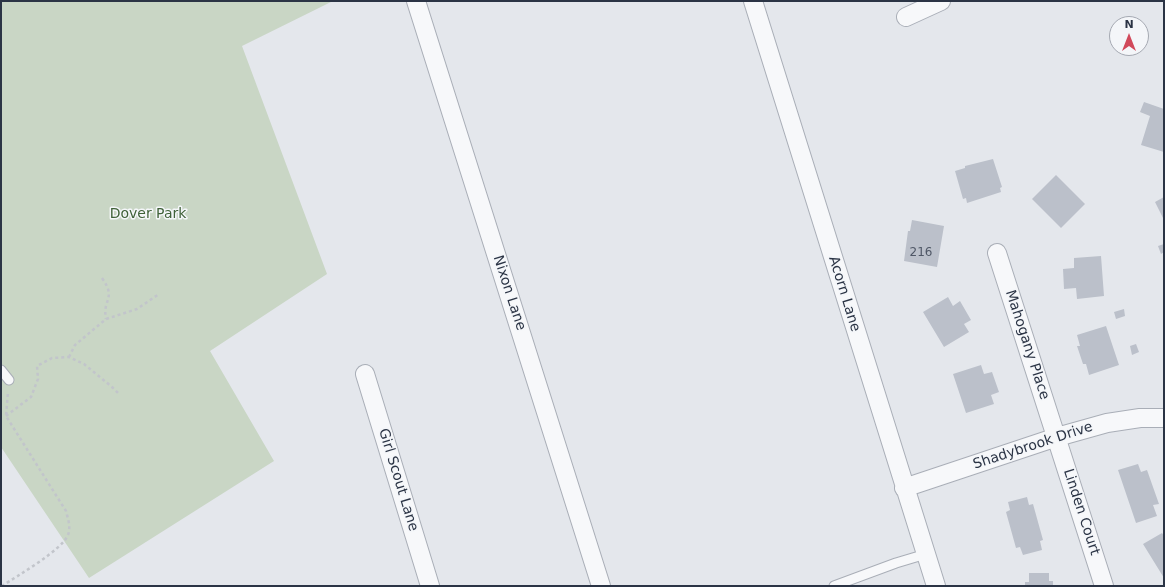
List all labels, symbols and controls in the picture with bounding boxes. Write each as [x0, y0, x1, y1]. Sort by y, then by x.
north arrow [1109, 16, 1149, 56]
text: N [1124, 18, 1134, 31]
park label: Dover Park [110, 206, 186, 222]
house number: 216 [910, 246, 932, 260]
street label: Nixon Lane [489, 253, 529, 333]
street label: Acorn Lane [825, 254, 863, 334]
street label: Mahogany Place [1001, 288, 1053, 402]
street label: Shadybrook Drive [971, 419, 1095, 473]
street label: Girl Scout Lane [374, 427, 422, 533]
street label: Linden Court [1059, 467, 1103, 557]

